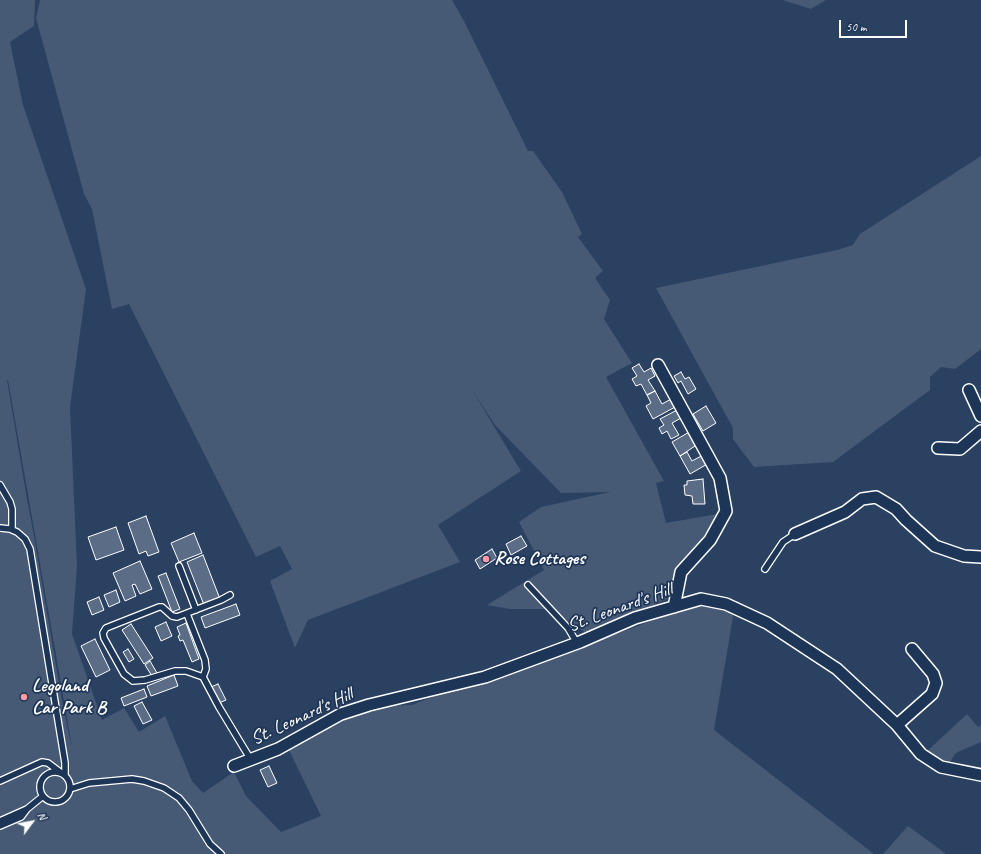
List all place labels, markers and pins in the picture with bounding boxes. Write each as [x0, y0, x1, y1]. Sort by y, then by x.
place label: Rose Cottages [494, 548, 585, 570]
marker: Rose Cottages [481, 554, 491, 564]
place label: Legoland Car Park B [32, 675, 106, 719]
marker: Legoland Car Park B [19, 692, 29, 702]

